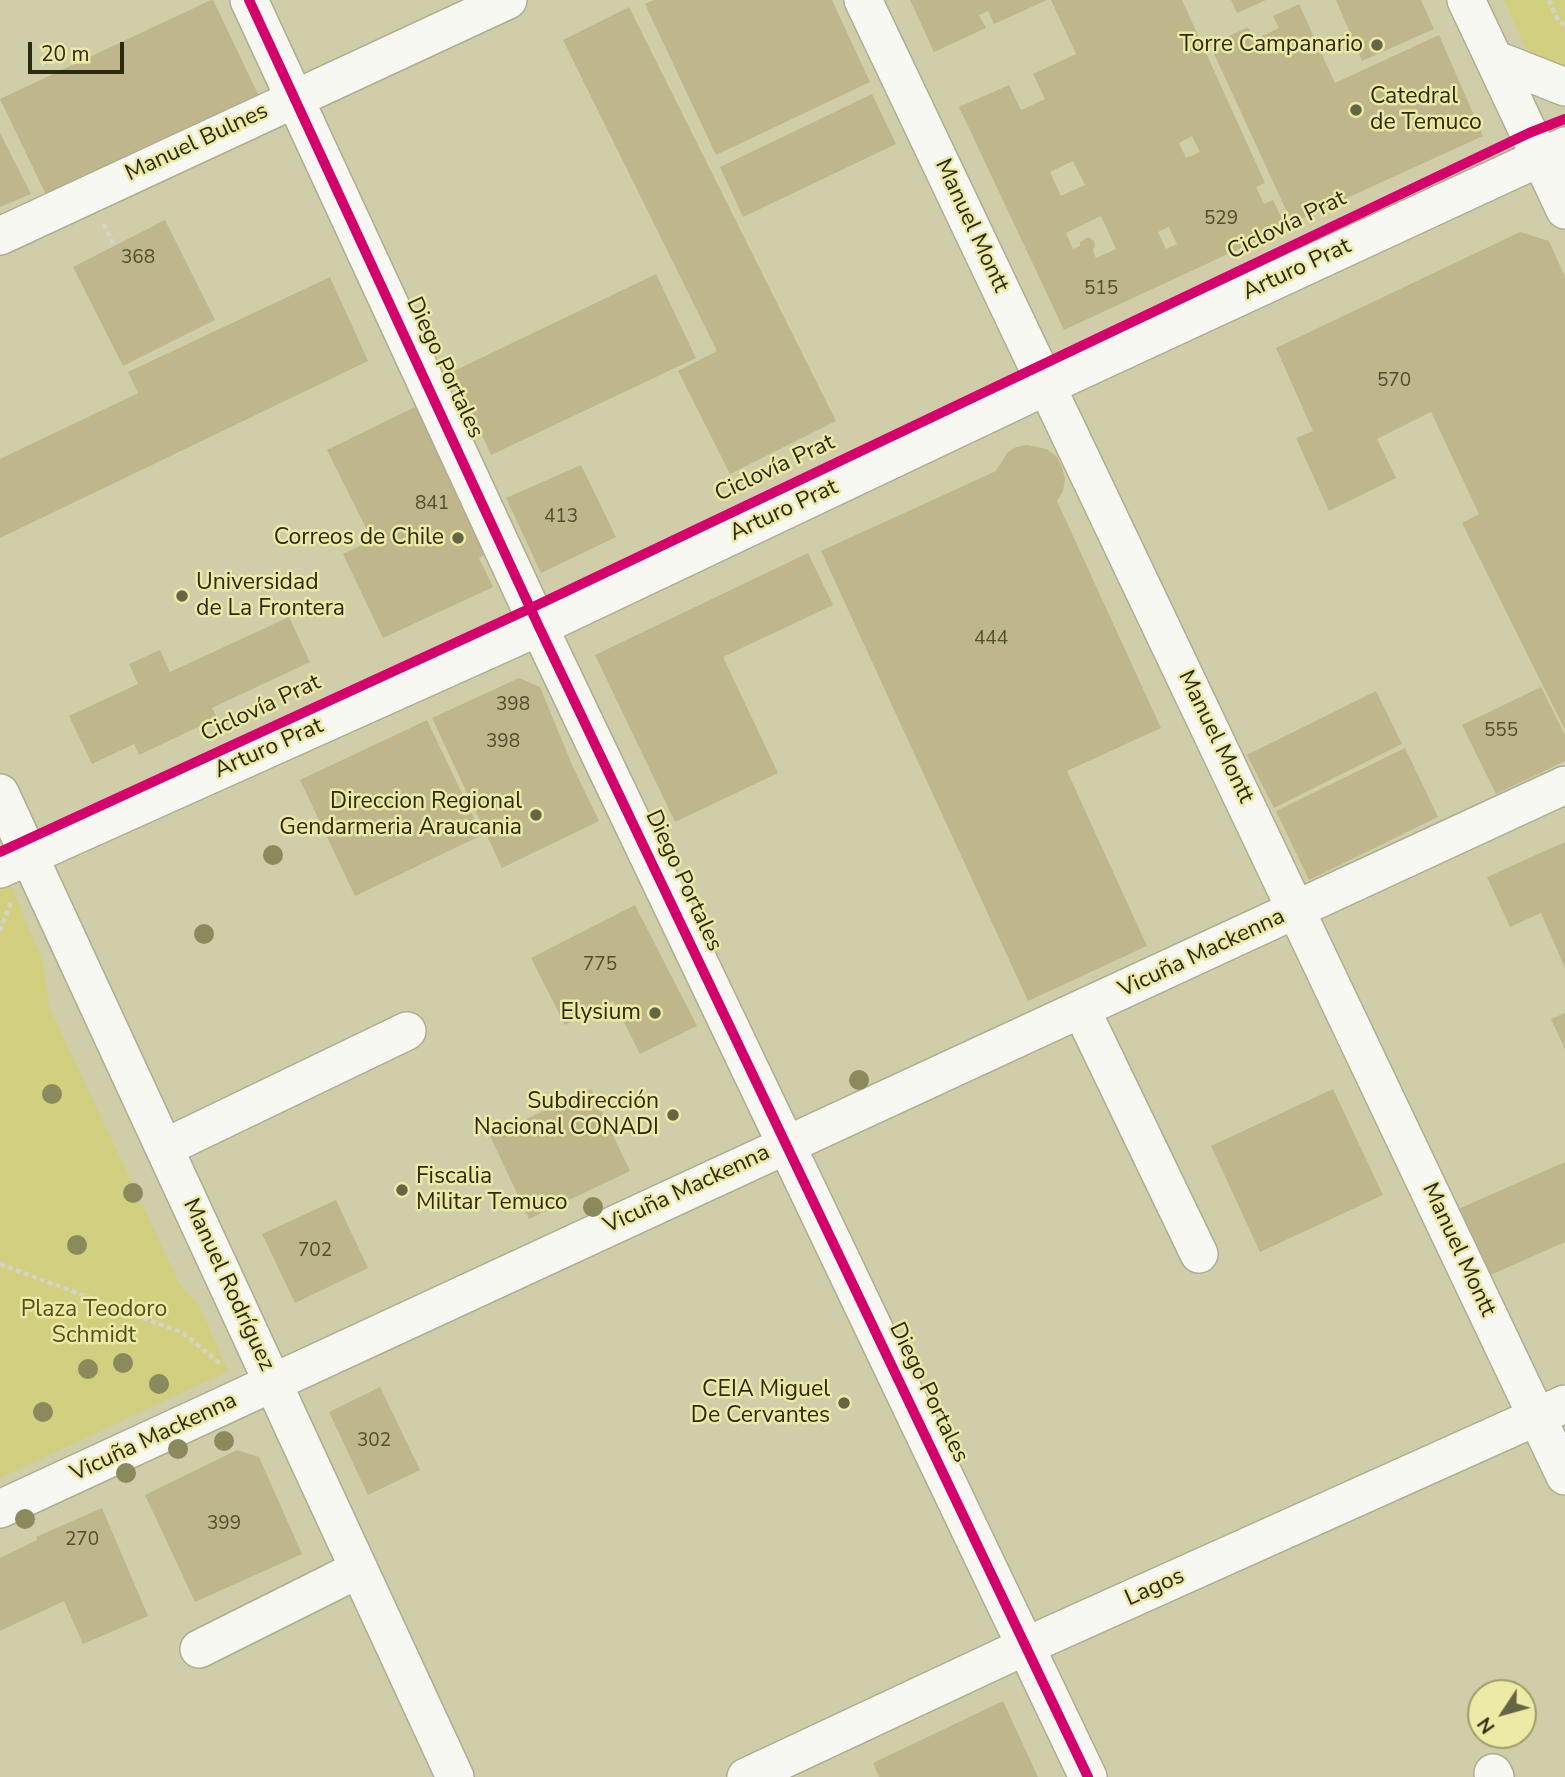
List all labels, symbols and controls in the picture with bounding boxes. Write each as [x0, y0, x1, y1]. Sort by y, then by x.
scale bar [32, 28, 128, 72]
place label: Torre Campanario [1179, 31, 1363, 59]
marker: Torre Campanario [1369, 37, 1385, 53]
text: 20 m [41, 40, 90, 68]
place label: Catedral de Temuco [1370, 83, 1482, 137]
street label: Manuel Bulnes [121, 98, 273, 188]
marker: Catedral de Temuco [1348, 102, 1364, 118]
street label: Manuel Montt [928, 155, 1014, 297]
street label: Ciclovía Prat [1223, 185, 1351, 267]
house number: 529 [1204, 208, 1238, 230]
street label: Arturo Prat [1239, 233, 1355, 307]
house number: 368 [121, 247, 155, 269]
house number: 515 [1084, 278, 1118, 300]
street label: Diego Portales [399, 293, 489, 443]
house number: 570 [1377, 370, 1411, 392]
street label: Ciclovía Prat [711, 429, 839, 509]
street label: Arturo Prat [726, 474, 842, 548]
house number: 841 [415, 493, 449, 515]
house number: 413 [544, 506, 578, 528]
place label: Correos de Chile [274, 524, 444, 552]
marker: Correos de Chile [450, 530, 466, 546]
place label: Universidad de La Frontera [196, 569, 345, 623]
marker: Universidad de La Frontera [174, 588, 190, 604]
house number: 444 [974, 628, 1008, 650]
street label: Manuel Montt [1171, 666, 1259, 808]
street label: Ciclovía Prat [197, 669, 325, 749]
house number: 398 [496, 694, 530, 716]
street label: Arturo Prat [210, 713, 328, 785]
house number: 555 [1484, 720, 1518, 742]
house number: 398 [486, 731, 520, 753]
place label: Direccion Regional Gendarmeria Araucania [279, 788, 522, 842]
street label: Diego Portales [638, 806, 728, 956]
marker: Direccion Regional Gendarmeria Araucania [528, 807, 544, 823]
street label: Vicuña Mackenna [1115, 903, 1289, 1005]
house number: 775 [583, 954, 617, 976]
place label: Elysium [560, 999, 641, 1027]
marker: Elysium [647, 1005, 663, 1021]
place label: Subdirección Nacional CONADI [474, 1088, 659, 1142]
marker: Subdirección Nacional CONADI [665, 1107, 681, 1123]
street label: Vicuña Mackenna [600, 1139, 774, 1241]
place label: Fiscalia Militar Temuco [416, 1163, 568, 1217]
street label: Manuel Montt [1415, 1179, 1501, 1321]
marker: Fiscalia Militar Temuco [394, 1182, 410, 1198]
street label: Manuel Rodríguez [176, 1194, 280, 1376]
house number: 702 [298, 1240, 332, 1262]
park label: Plaza Teodoro Schmidt [21, 1296, 167, 1350]
street label: Diego Portales [882, 1318, 974, 1468]
place label: CEIA Miguel De Cervantes [691, 1376, 830, 1430]
street label: Vicuña Mackenna [67, 1387, 241, 1489]
marker: CEIA Miguel De Cervantes [836, 1395, 852, 1411]
house number: 302 [357, 1430, 391, 1452]
house number: 399 [207, 1513, 241, 1535]
house number: 270 [65, 1529, 99, 1551]
street label: Lagos [1121, 1563, 1189, 1613]
north arrow [1467, 1679, 1537, 1749]
text: N [1472, 1712, 1501, 1739]

